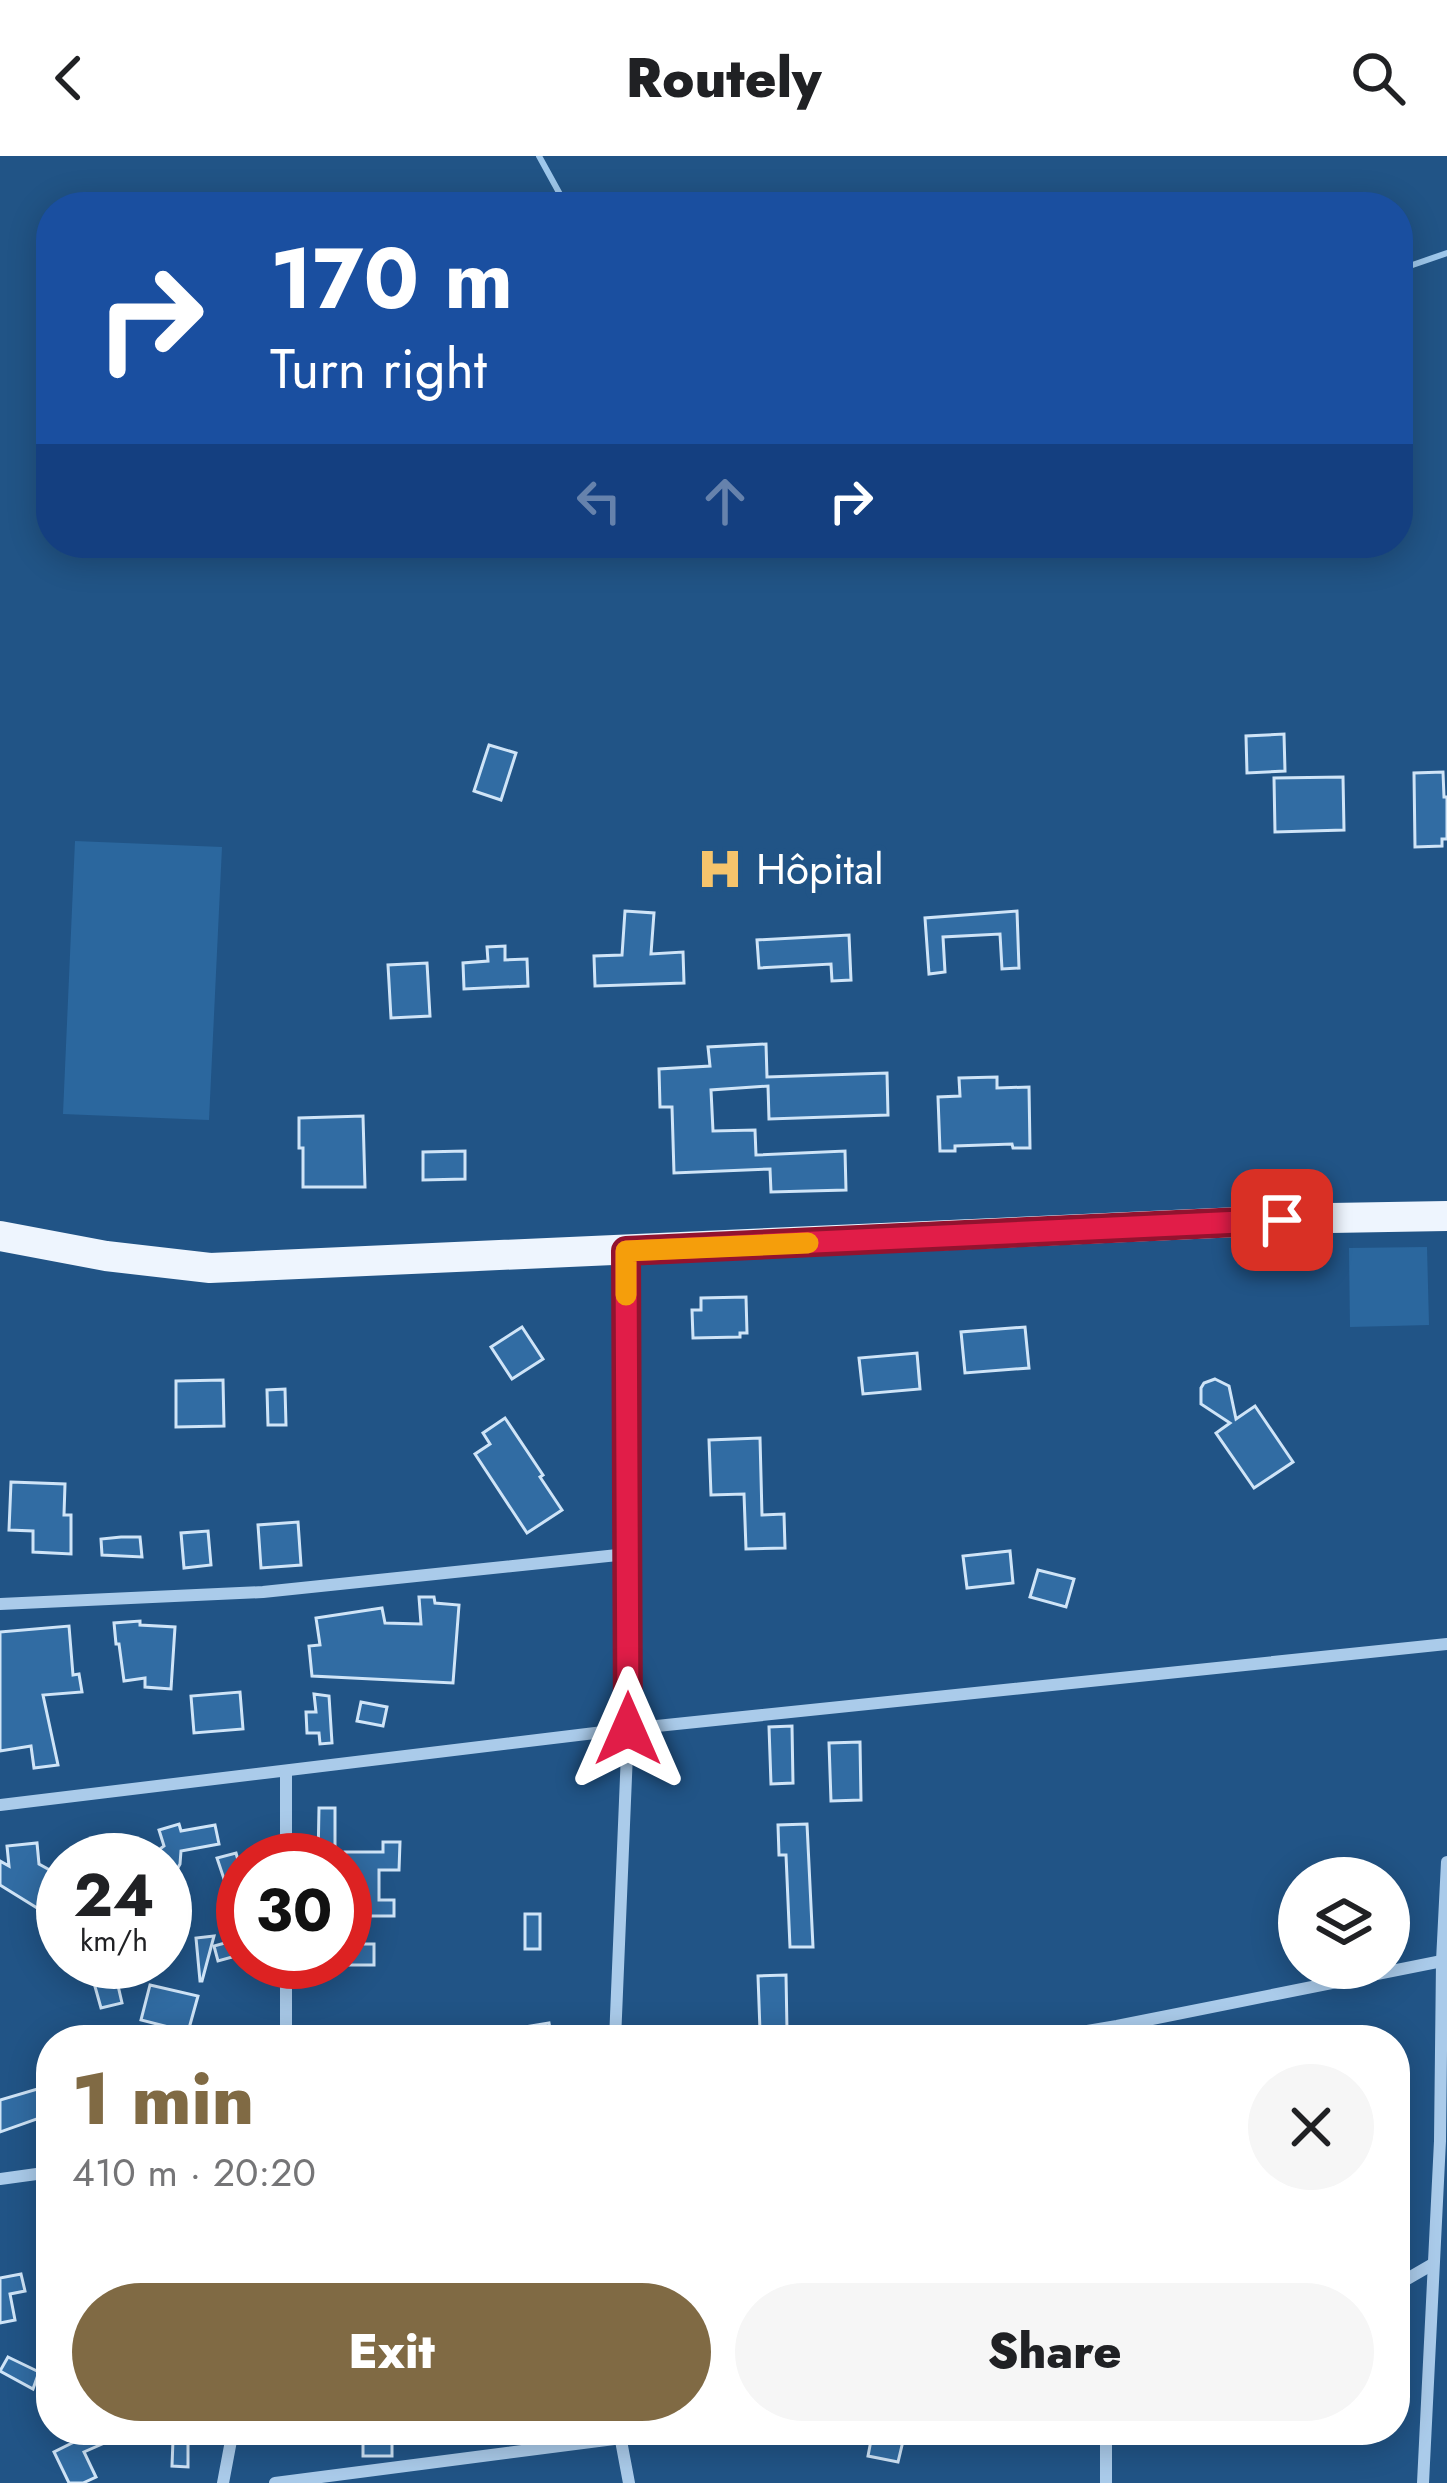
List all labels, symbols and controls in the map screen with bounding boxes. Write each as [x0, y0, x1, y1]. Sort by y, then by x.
text: Routely [626, 39, 821, 117]
icon: back [36, 45, 102, 111]
icon: search [1345, 45, 1411, 111]
text: 170 m [270, 218, 513, 340]
icon: right [72, 240, 228, 396]
text: Turn right [270, 330, 487, 408]
icon: left [566, 468, 632, 534]
icon: ahead [692, 468, 758, 534]
icon: right [818, 468, 884, 534]
place label: Hôpital [756, 839, 884, 900]
hospital icon: Hôpital [695, 844, 745, 894]
pin [1231, 1169, 1333, 1271]
icon: arrive [1249, 1187, 1315, 1253]
position arrow [565, 1666, 691, 1792]
speed limit sign: 30 [216, 1833, 372, 1989]
text: 24 [73, 1852, 155, 1939]
map controls [1278, 1857, 1410, 1989]
button: layers [1278, 1857, 1410, 1989]
text: km/h [80, 1919, 148, 1962]
text: 1 min [72, 2047, 254, 2151]
button: close [1248, 2064, 1374, 2190]
text: 410 m · 20:20 [72, 2144, 316, 2201]
button: Exit [72, 2283, 711, 2421]
button: Share [735, 2283, 1374, 2421]

